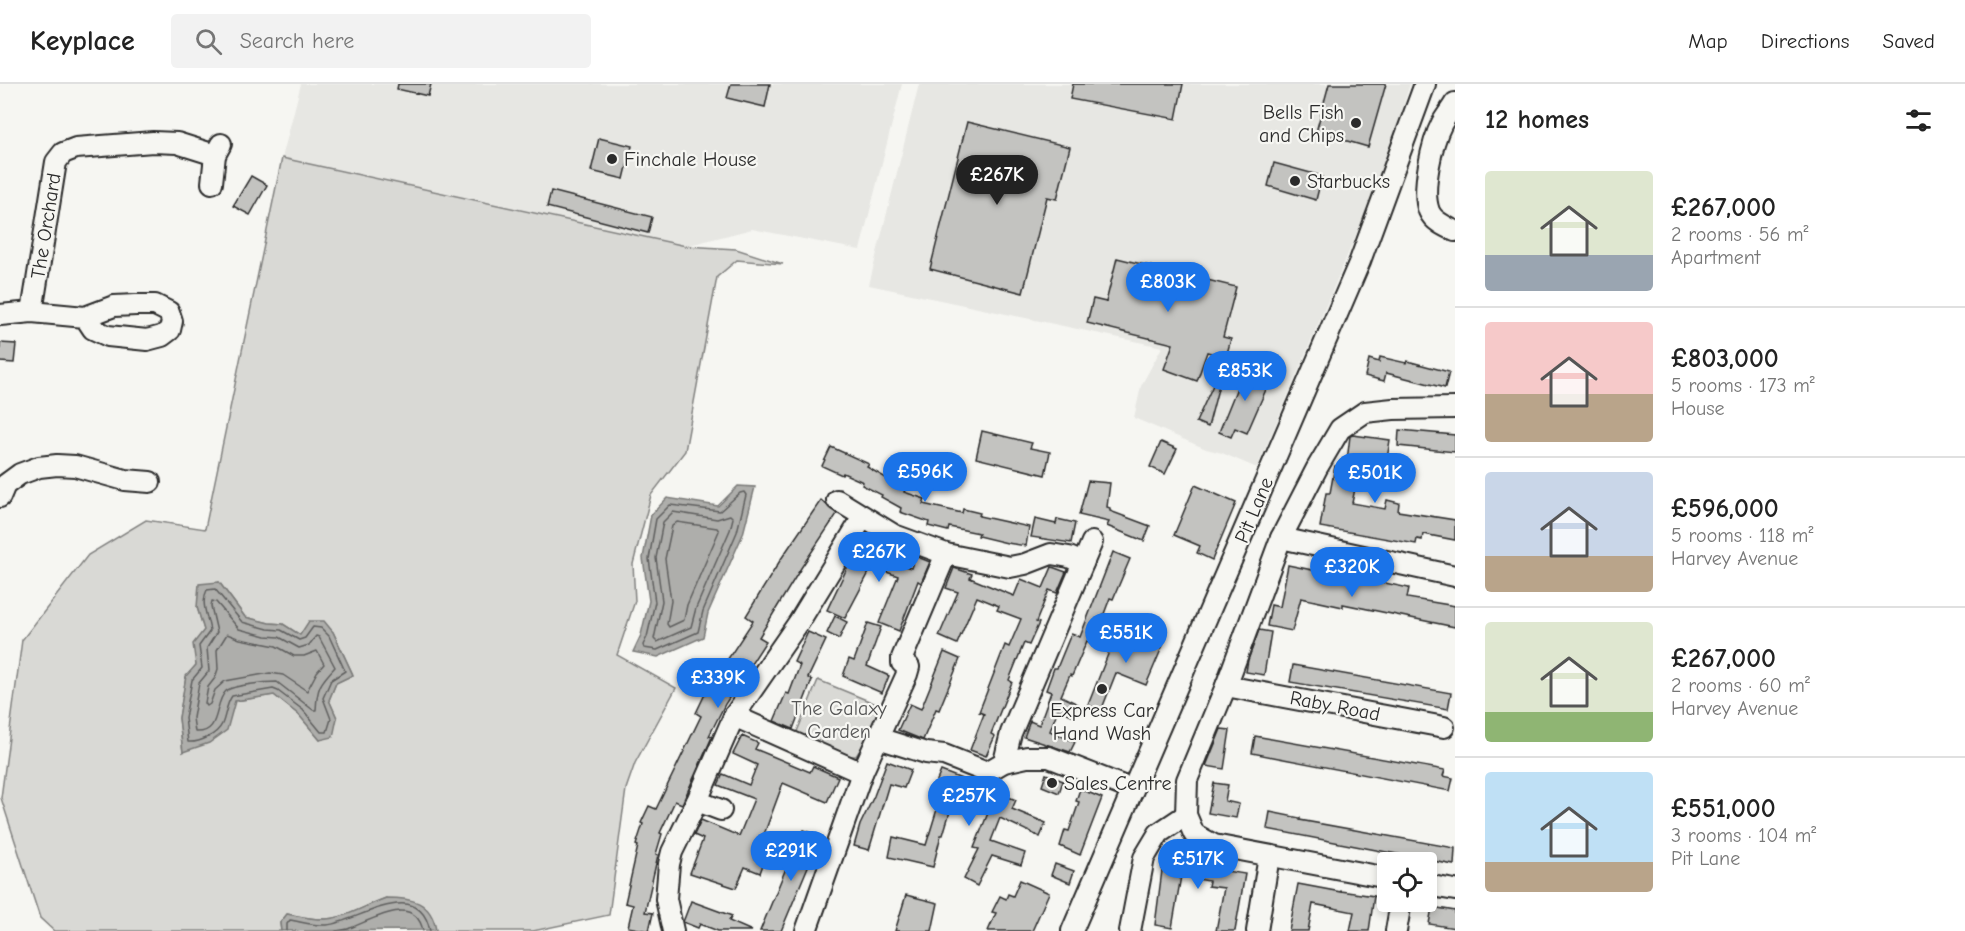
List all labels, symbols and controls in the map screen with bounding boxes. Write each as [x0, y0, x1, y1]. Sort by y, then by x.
search box [171, 14, 591, 68]
text: Keyplace [30, 25, 135, 57]
icon: search [192, 25, 225, 58]
text: Search here [240, 28, 354, 54]
text: Map [1688, 29, 1728, 53]
text: Directions [1761, 29, 1850, 53]
text: Saved [1883, 29, 1935, 53]
place label: Bells Fish and Chips [1259, 101, 1344, 147]
icon: filters [1902, 104, 1935, 137]
text: 12 homes [1485, 105, 1589, 135]
marker: Bells Fish and Chips [1349, 116, 1363, 130]
place label: Finchale House [624, 148, 756, 171]
marker: Finchale House [605, 152, 619, 166]
pin: £267K [955, 155, 1039, 206]
text: £267K [970, 163, 1024, 186]
place label: Starbucks [1307, 170, 1390, 193]
street label: The Orchard [26, 172, 66, 280]
marker: Starbucks [1288, 174, 1302, 188]
text: £267,000 [1671, 193, 1776, 223]
icon: home [1533, 195, 1605, 267]
text: 2 rooms · 56 m² [1671, 223, 1809, 246]
text: Apartment [1671, 246, 1761, 269]
pin: £803K [1126, 262, 1210, 313]
text: £803K [1140, 270, 1196, 293]
text: £803,000 [1671, 344, 1779, 374]
icon: home [1533, 346, 1605, 418]
pin: £853K [1203, 351, 1287, 402]
text: £853K [1217, 359, 1273, 382]
text: 5 rooms · 173 m² [1671, 374, 1815, 397]
text: House [1671, 397, 1725, 420]
pin: £596K [883, 452, 967, 503]
pin: £501K [1333, 453, 1417, 504]
text: £596K [897, 460, 953, 483]
text: £501K [1348, 461, 1402, 484]
street label: Pit Lane [1230, 474, 1278, 546]
text: £596,000 [1671, 494, 1779, 524]
icon: home [1533, 496, 1605, 568]
text: 5 rooms · 118 m² [1671, 524, 1813, 547]
pin: £267K [837, 532, 921, 583]
text: £267K [852, 540, 906, 563]
pin: £320K [1310, 547, 1394, 598]
text: Harvey Avenue [1671, 547, 1798, 570]
text: £320K [1324, 555, 1380, 578]
pin: £551K [1084, 613, 1168, 664]
text: £551K [1099, 621, 1153, 644]
text: £267,000 [1671, 644, 1776, 674]
icon: home [1533, 646, 1605, 718]
pin: £339K [676, 658, 760, 709]
text: £339K [691, 666, 745, 689]
text: 2 rooms · 60 m² [1671, 674, 1810, 697]
marker: Express Car Hand Wash [1095, 682, 1109, 696]
street label: Raby Road [1288, 686, 1382, 726]
park label: The Galaxy Garden [791, 697, 887, 743]
text: Harvey Avenue [1671, 697, 1798, 720]
place label: Express Car Hand Wash [1050, 699, 1154, 745]
place label: Sales Centre [1064, 772, 1171, 795]
pin: £257K [927, 776, 1011, 827]
marker: Sales Centre [1045, 776, 1059, 790]
text: £257K [942, 784, 996, 807]
text: £551,000 [1671, 794, 1776, 824]
icon: home [1533, 796, 1605, 868]
text: 3 rooms · 104 m² [1671, 824, 1816, 847]
pin: £291K [749, 831, 833, 882]
text: £291K [765, 839, 817, 862]
pin: £517K [1156, 839, 1240, 890]
text: £517K [1172, 847, 1224, 870]
text: Pit Lane [1671, 847, 1740, 870]
map controls [1377, 852, 1437, 912]
button: locate [1377, 852, 1437, 912]

